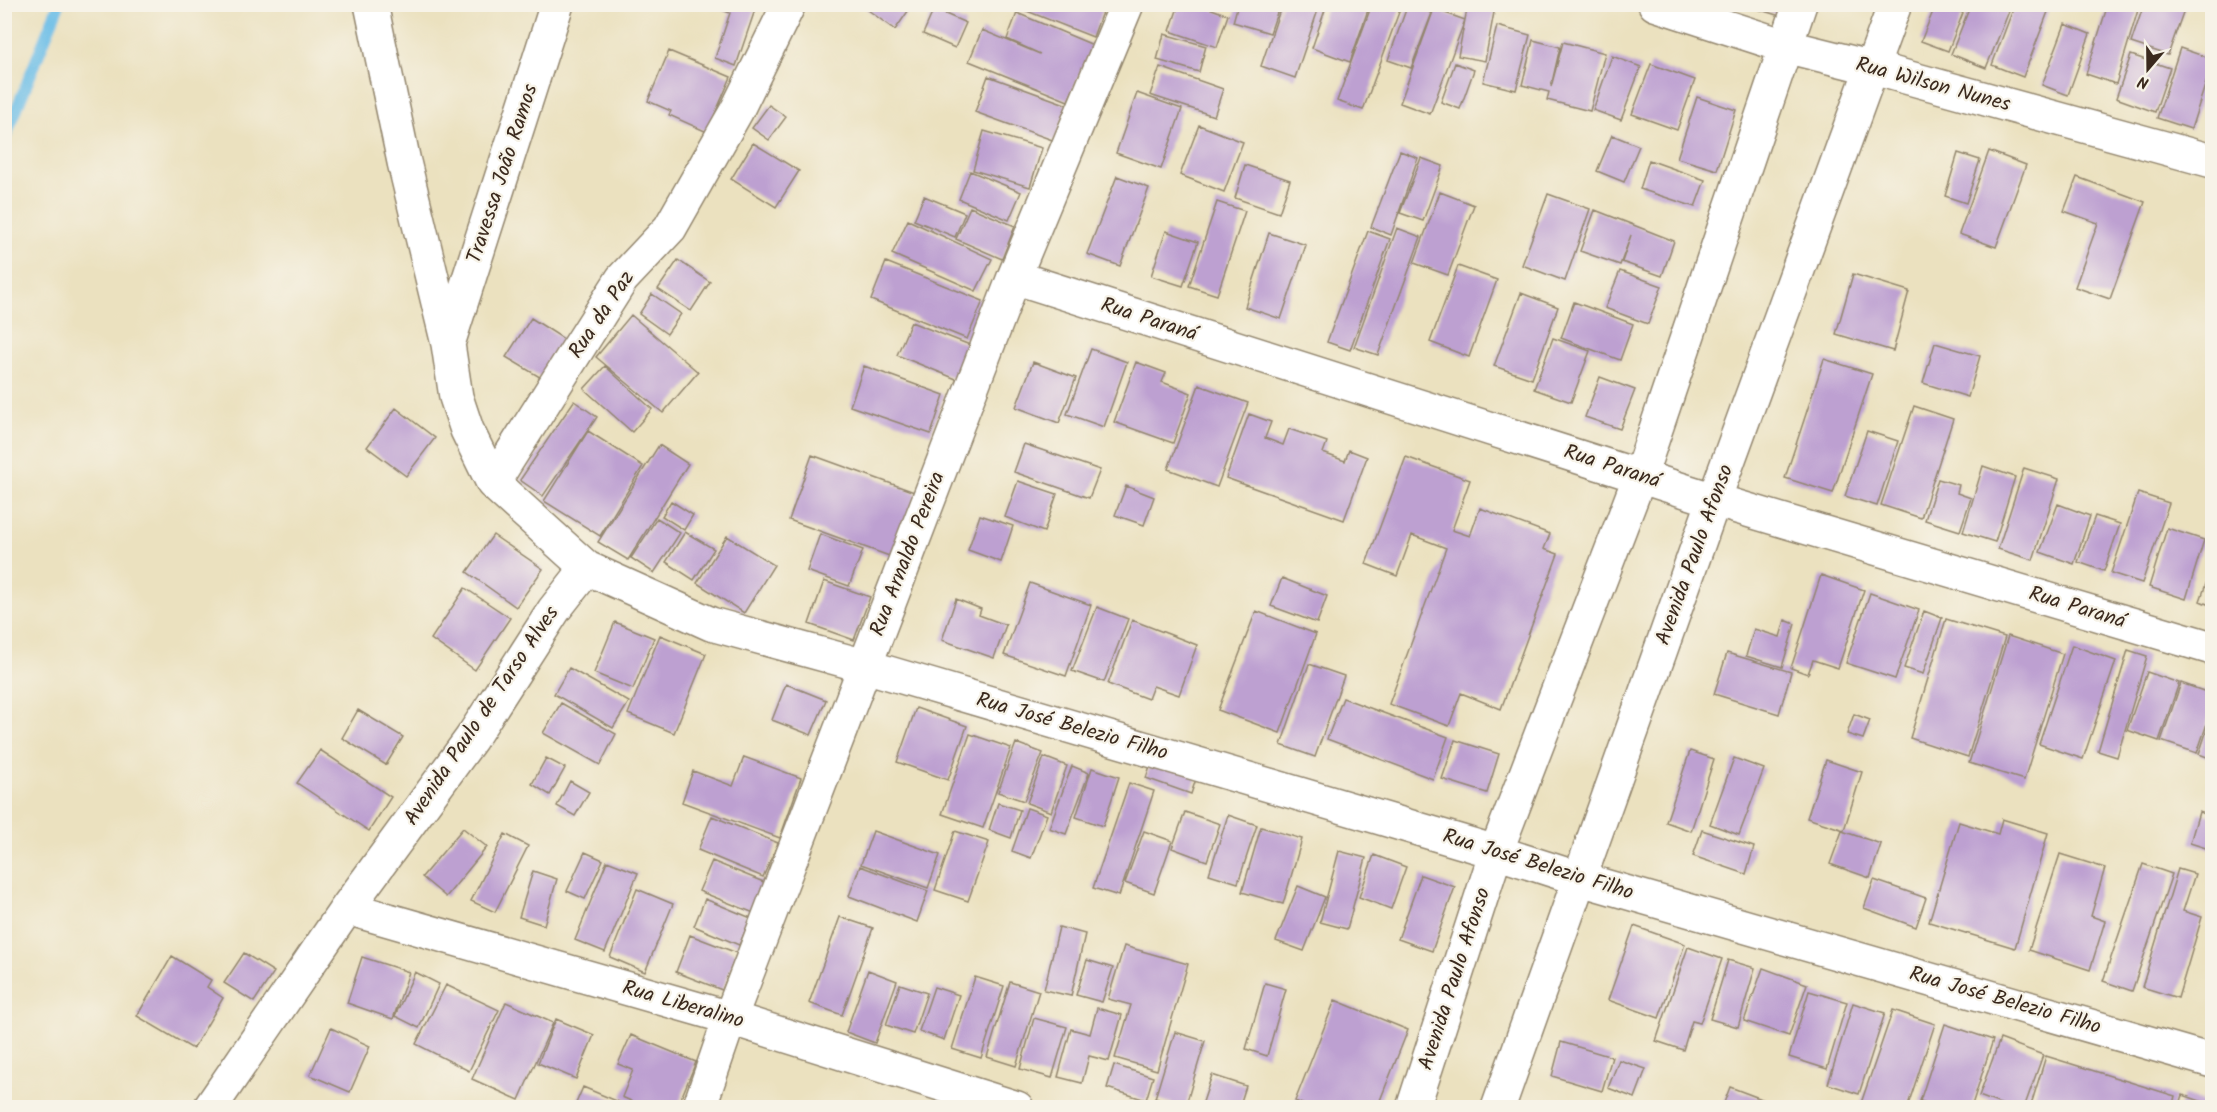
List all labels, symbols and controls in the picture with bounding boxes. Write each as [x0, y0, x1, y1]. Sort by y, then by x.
north arrow [2118, 39, 2178, 99]
street label: Rua Wilson Nunes [1852, 48, 2014, 122]
text: N [2134, 68, 2152, 95]
street label: Travessa João Ramos [458, 80, 548, 268]
street label: Rua da Paz [560, 264, 644, 366]
street label: Rua Paraná [1096, 289, 1204, 352]
street label: Rua Paraná [1559, 436, 1667, 499]
street label: Avenida Paulo Afonso [1647, 460, 1743, 650]
street label: Rua Arnaldo Pereira [861, 467, 955, 641]
street label: Rua Paraná [2024, 578, 2132, 639]
street label: Avenida Paulo de Tarso Alves [396, 599, 568, 833]
street label: Rua José Belezio Filho [972, 684, 1172, 770]
street label: Rua José Belezio Filho [1438, 820, 1638, 910]
street label: Avenida Paulo Afonso [1410, 883, 1500, 1075]
street label: Rua José Belezio Filho [1905, 958, 2105, 1044]
street label: Rua Liberalino [618, 972, 748, 1038]

